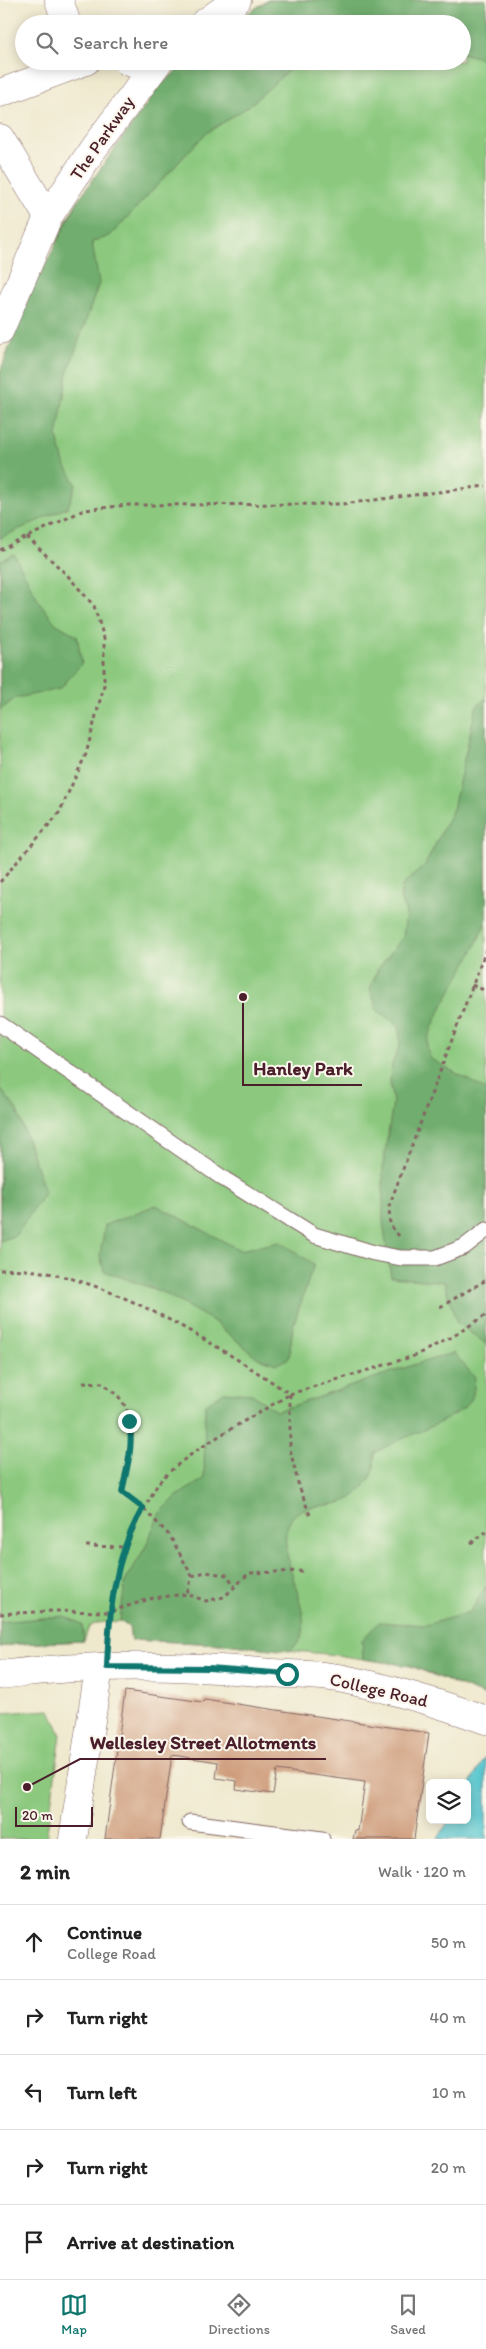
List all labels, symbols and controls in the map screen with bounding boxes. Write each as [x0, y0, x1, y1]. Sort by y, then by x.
search box [15, 15, 471, 70]
icon: search [33, 29, 61, 57]
text: Search here [73, 31, 168, 54]
street label: The Parkway [65, 91, 139, 184]
callout: Hanley Park [243, 1051, 362, 1085]
text: Hanley Park [253, 1057, 353, 1080]
route end [118, 1410, 141, 1433]
route start [276, 1663, 299, 1686]
street label: College Road [328, 1668, 430, 1712]
callout: Wellesley Street Allotments [80, 1725, 326, 1759]
text: Wellesley Street Allotments [90, 1731, 317, 1754]
map controls [426, 1779, 471, 1824]
button: layers [426, 1779, 471, 1824]
scale bar [15, 1804, 92, 1827]
text: 20 m [22, 1807, 53, 1824]
text: 2 min [20, 1859, 70, 1884]
text: Walk · 120 m [378, 1862, 466, 1881]
text: Continue [67, 1921, 142, 1944]
icon: ahead [20, 1928, 48, 1956]
text: 50 m [431, 1933, 466, 1952]
text: College Road [67, 1944, 156, 1963]
icon: right [20, 2003, 48, 2031]
text: Turn right [67, 2006, 148, 2029]
text: 40 m [429, 2008, 466, 2027]
icon: left [20, 2078, 48, 2106]
text: Turn left [67, 2081, 137, 2104]
text: 10 m [432, 2083, 466, 2102]
icon: right [20, 2153, 48, 2181]
text: Turn right [67, 2156, 148, 2179]
text: 20 m [431, 2158, 466, 2177]
icon: arrive [20, 2228, 48, 2256]
text: Arrive at destination [67, 2231, 234, 2254]
tab: Map [60, 2291, 88, 2338]
tab: Directions [208, 2291, 270, 2338]
tab: Saved [390, 2291, 426, 2338]

